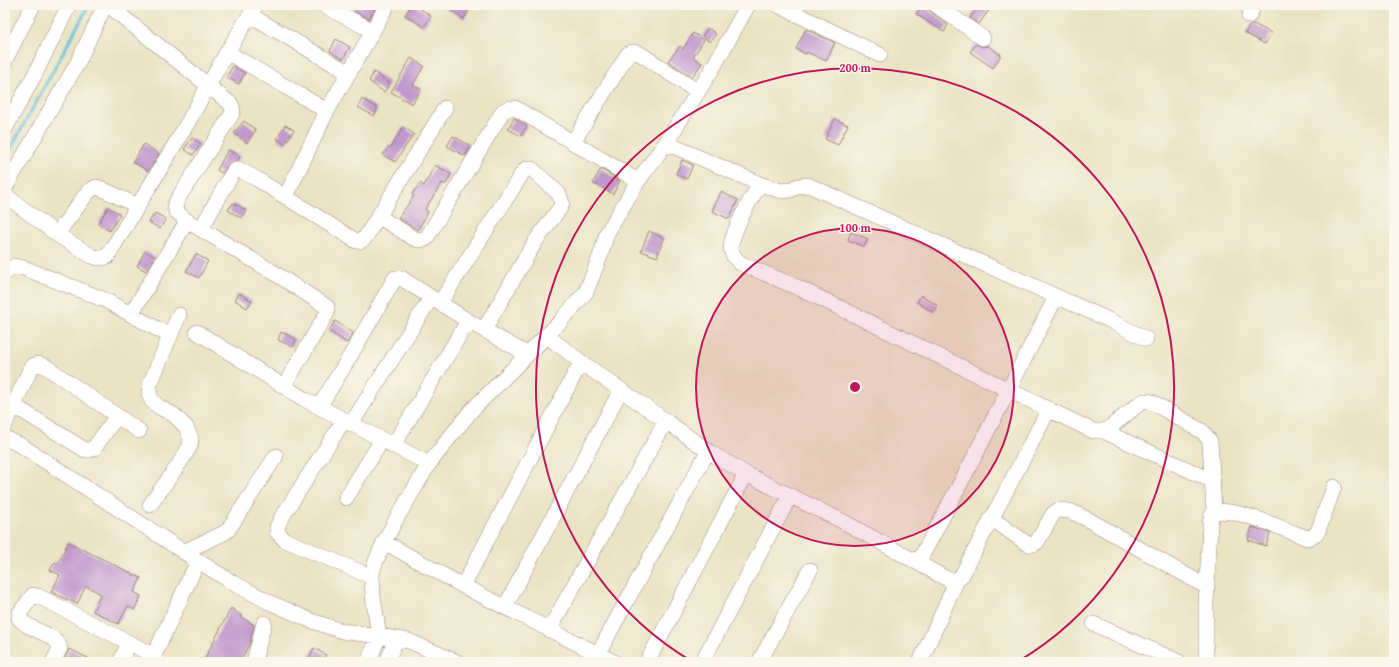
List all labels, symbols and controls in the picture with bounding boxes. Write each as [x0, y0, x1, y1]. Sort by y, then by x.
text: 200 m [839, 59, 872, 76]
text: 100 m [839, 219, 872, 236]
centre of rings [848, 380, 862, 394]

